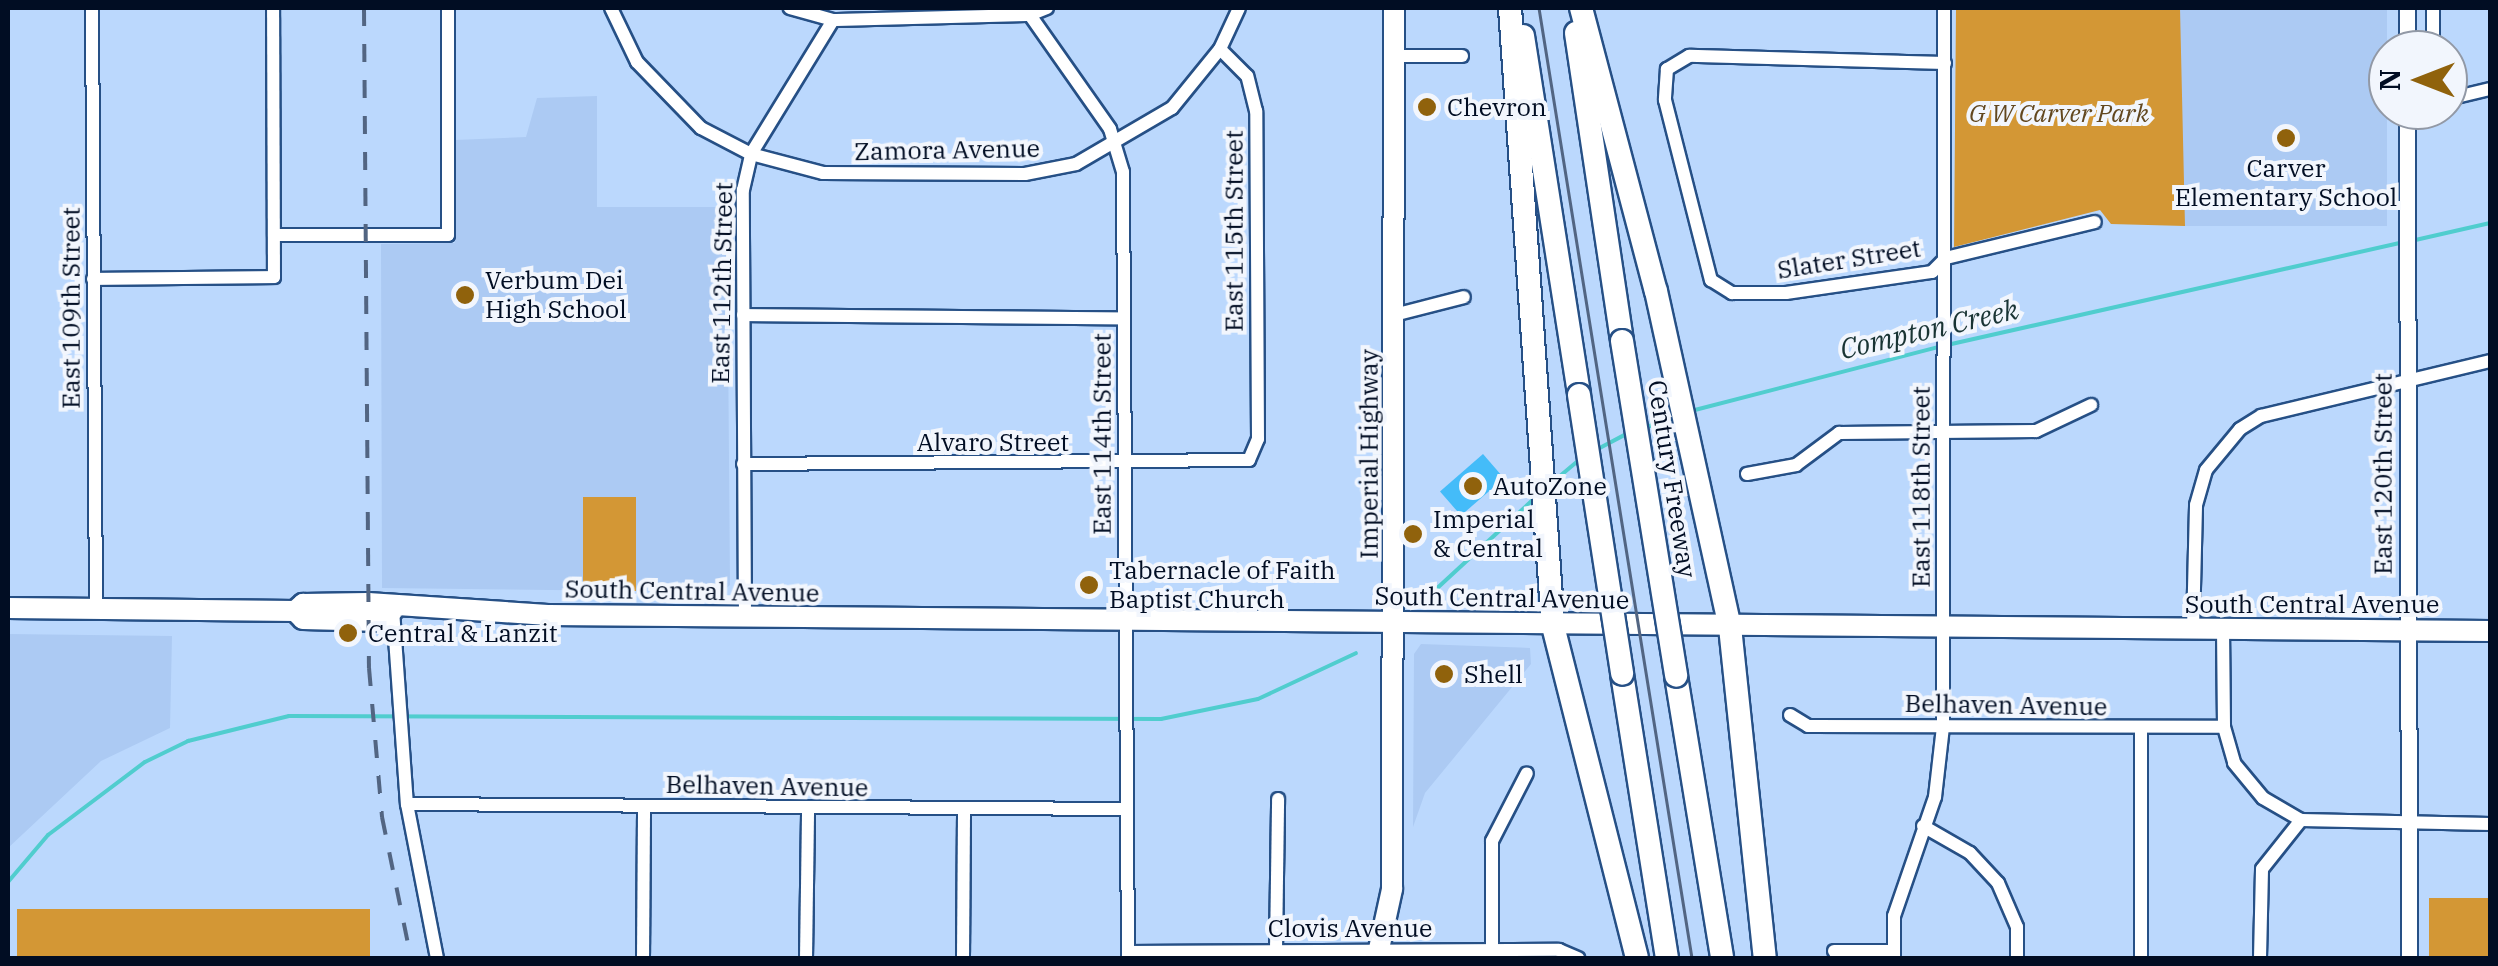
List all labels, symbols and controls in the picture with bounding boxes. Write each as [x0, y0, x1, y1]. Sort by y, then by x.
north arrow [2368, 30, 2468, 130]
text: N [2371, 69, 2408, 91]
place label: Chevron [1447, 92, 1547, 122]
marker: Chevron [1416, 96, 1438, 118]
park label: G W Carver Park [1969, 98, 2149, 128]
marker: Carver Elementary School [2275, 127, 2297, 149]
street label: East 115th Street [1219, 130, 1249, 332]
street label: Zamora Avenue [854, 133, 1040, 167]
place label: Carver Elementary School [2175, 154, 2397, 213]
street label: East 112th Street [705, 182, 739, 384]
street label: East 109th Street [56, 207, 86, 409]
street label: Slater Street [1775, 233, 1923, 285]
place label: Verbum Dei High School [485, 266, 627, 325]
marker: Verbum Dei High School [454, 284, 476, 306]
water label: Compton Creek [1836, 292, 2022, 366]
street label: East 114th Street [1087, 333, 1117, 535]
street label: Imperial Highway [1354, 349, 1384, 559]
street label: East 120th Street [2368, 373, 2398, 575]
street label: Century Freeway [1642, 378, 1702, 580]
street label: East 118th Street [1906, 386, 1936, 588]
street label: Alvaro Street [917, 427, 1069, 457]
place label: AutoZone [1493, 471, 1607, 501]
marker: AutoZone [1462, 475, 1484, 497]
place label: Imperial & Central [1433, 505, 1543, 564]
marker: Imperial & Central [1402, 523, 1424, 545]
place label: Tabernacle of Faith Baptist Church [1109, 556, 1335, 615]
street label: South Central Avenue [564, 574, 820, 608]
marker: Tabernacle of Faith Baptist Church [1078, 574, 1100, 596]
street label: South Central Avenue [1374, 581, 1630, 615]
street label: South Central Avenue [2185, 589, 2439, 619]
place label: Central & Lanzit [368, 618, 558, 648]
marker: Central & Lanzit [337, 622, 359, 644]
place label: Shell [1464, 659, 1523, 689]
marker: Shell [1433, 663, 1455, 685]
street label: Belhaven Avenue [1904, 688, 2108, 722]
street label: Belhaven Avenue [665, 769, 869, 803]
street label: Clovis Avenue [1268, 913, 1432, 943]

